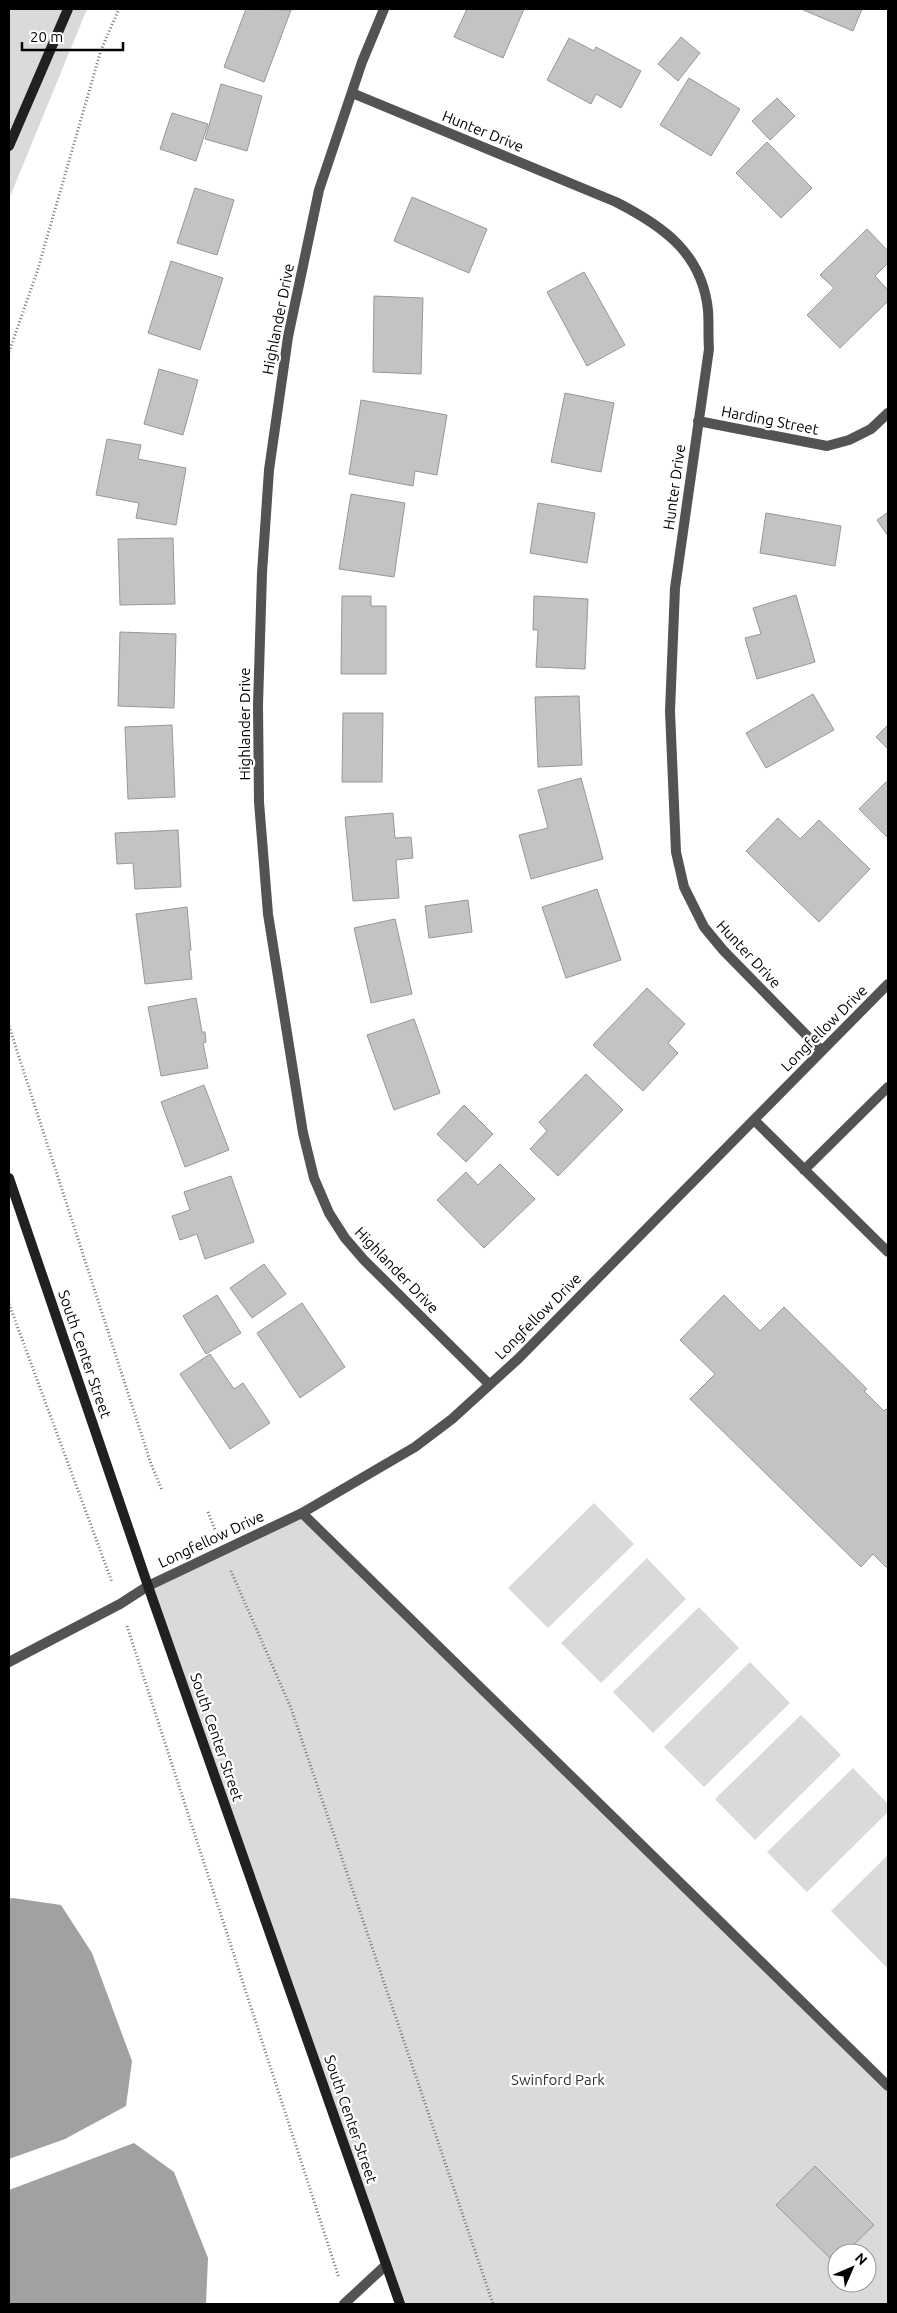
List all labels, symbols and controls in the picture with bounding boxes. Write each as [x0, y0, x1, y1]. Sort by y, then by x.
scale bar [22, 20, 124, 52]
text: 20 m [30, 28, 63, 45]
street label: Hunter Drive [440, 107, 526, 155]
street label: Highlander Drive [259, 262, 297, 376]
street label: Harding Street [720, 402, 820, 438]
street label: Hunter Drive [660, 443, 688, 531]
street label: Highlander Drive [236, 667, 253, 781]
street label: Hunter Drive [713, 917, 785, 991]
street label: Longfellow Drive [777, 981, 871, 1075]
street label: Highlander Drive [352, 1223, 442, 1317]
street label: Longfellow Drive [491, 1269, 585, 1363]
street label: South Center Street [55, 1288, 115, 1420]
street label: Longfellow Drive [155, 1507, 267, 1571]
street label: South Center Street [187, 1671, 247, 1803]
street label: South Center Street [321, 2053, 381, 2185]
park label: Swinford Park [511, 2071, 605, 2088]
north arrow [827, 2243, 877, 2293]
text: N [852, 2249, 871, 2268]

